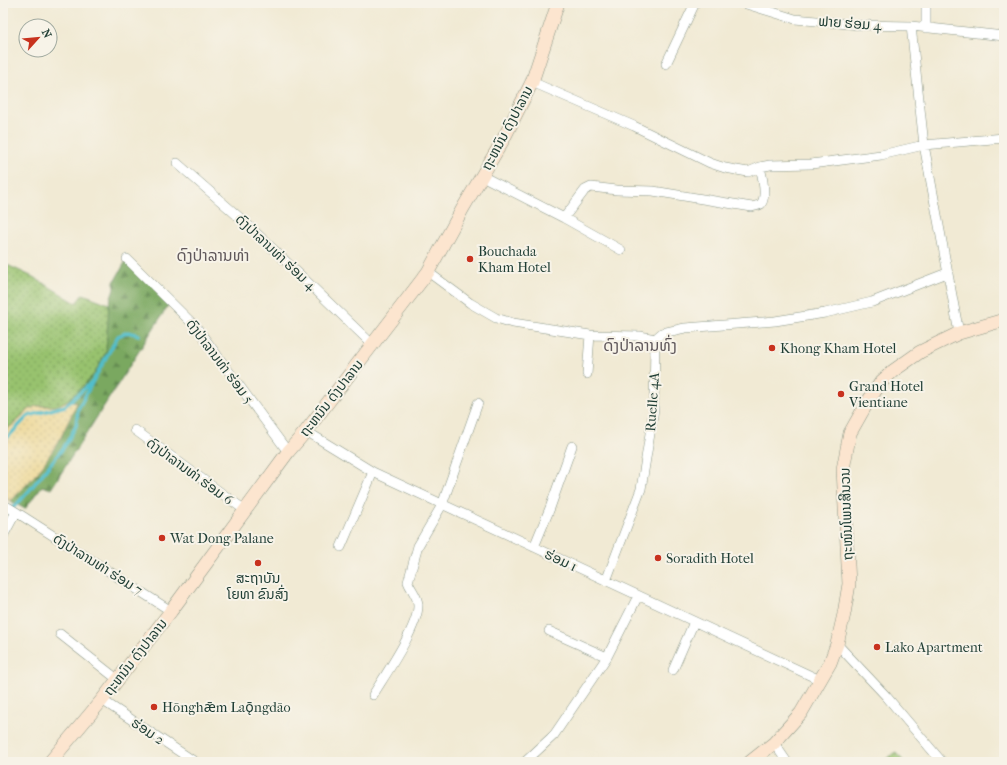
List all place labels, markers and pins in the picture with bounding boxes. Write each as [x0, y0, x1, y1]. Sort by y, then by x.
place label: Bouchada Kham Hotel [478, 243, 551, 276]
marker: Bouchada Kham Hotel [465, 254, 475, 264]
place label: Khong Kham Hotel [780, 340, 897, 357]
marker: Khong Kham Hotel [767, 343, 777, 353]
place label: Grand Hotel Vientiane [848, 378, 924, 411]
marker: Grand Hotel Vientiane [836, 389, 846, 399]
place label: Wat Dong Palane [169, 530, 274, 547]
marker: Wat Dong Palane [157, 533, 167, 543]
place label: Soradith Hotel [666, 550, 754, 567]
marker: Soradith Hotel [653, 553, 663, 563]
marker: ສະຖາບັນ ໂຍທາ ຂົນສົ່ງ [253, 558, 263, 568]
place label: ສະຖາບັນ ໂຍທາ ຂົນສົ່ງ [226, 570, 289, 603]
place label: Lako Apartment [885, 639, 983, 656]
marker: Lako Apartment [872, 642, 882, 652]
place label: Hōnghǣm Laǭngdāo [162, 699, 291, 716]
marker: Hōnghǣm Laǭngdāo [149, 702, 159, 712]

